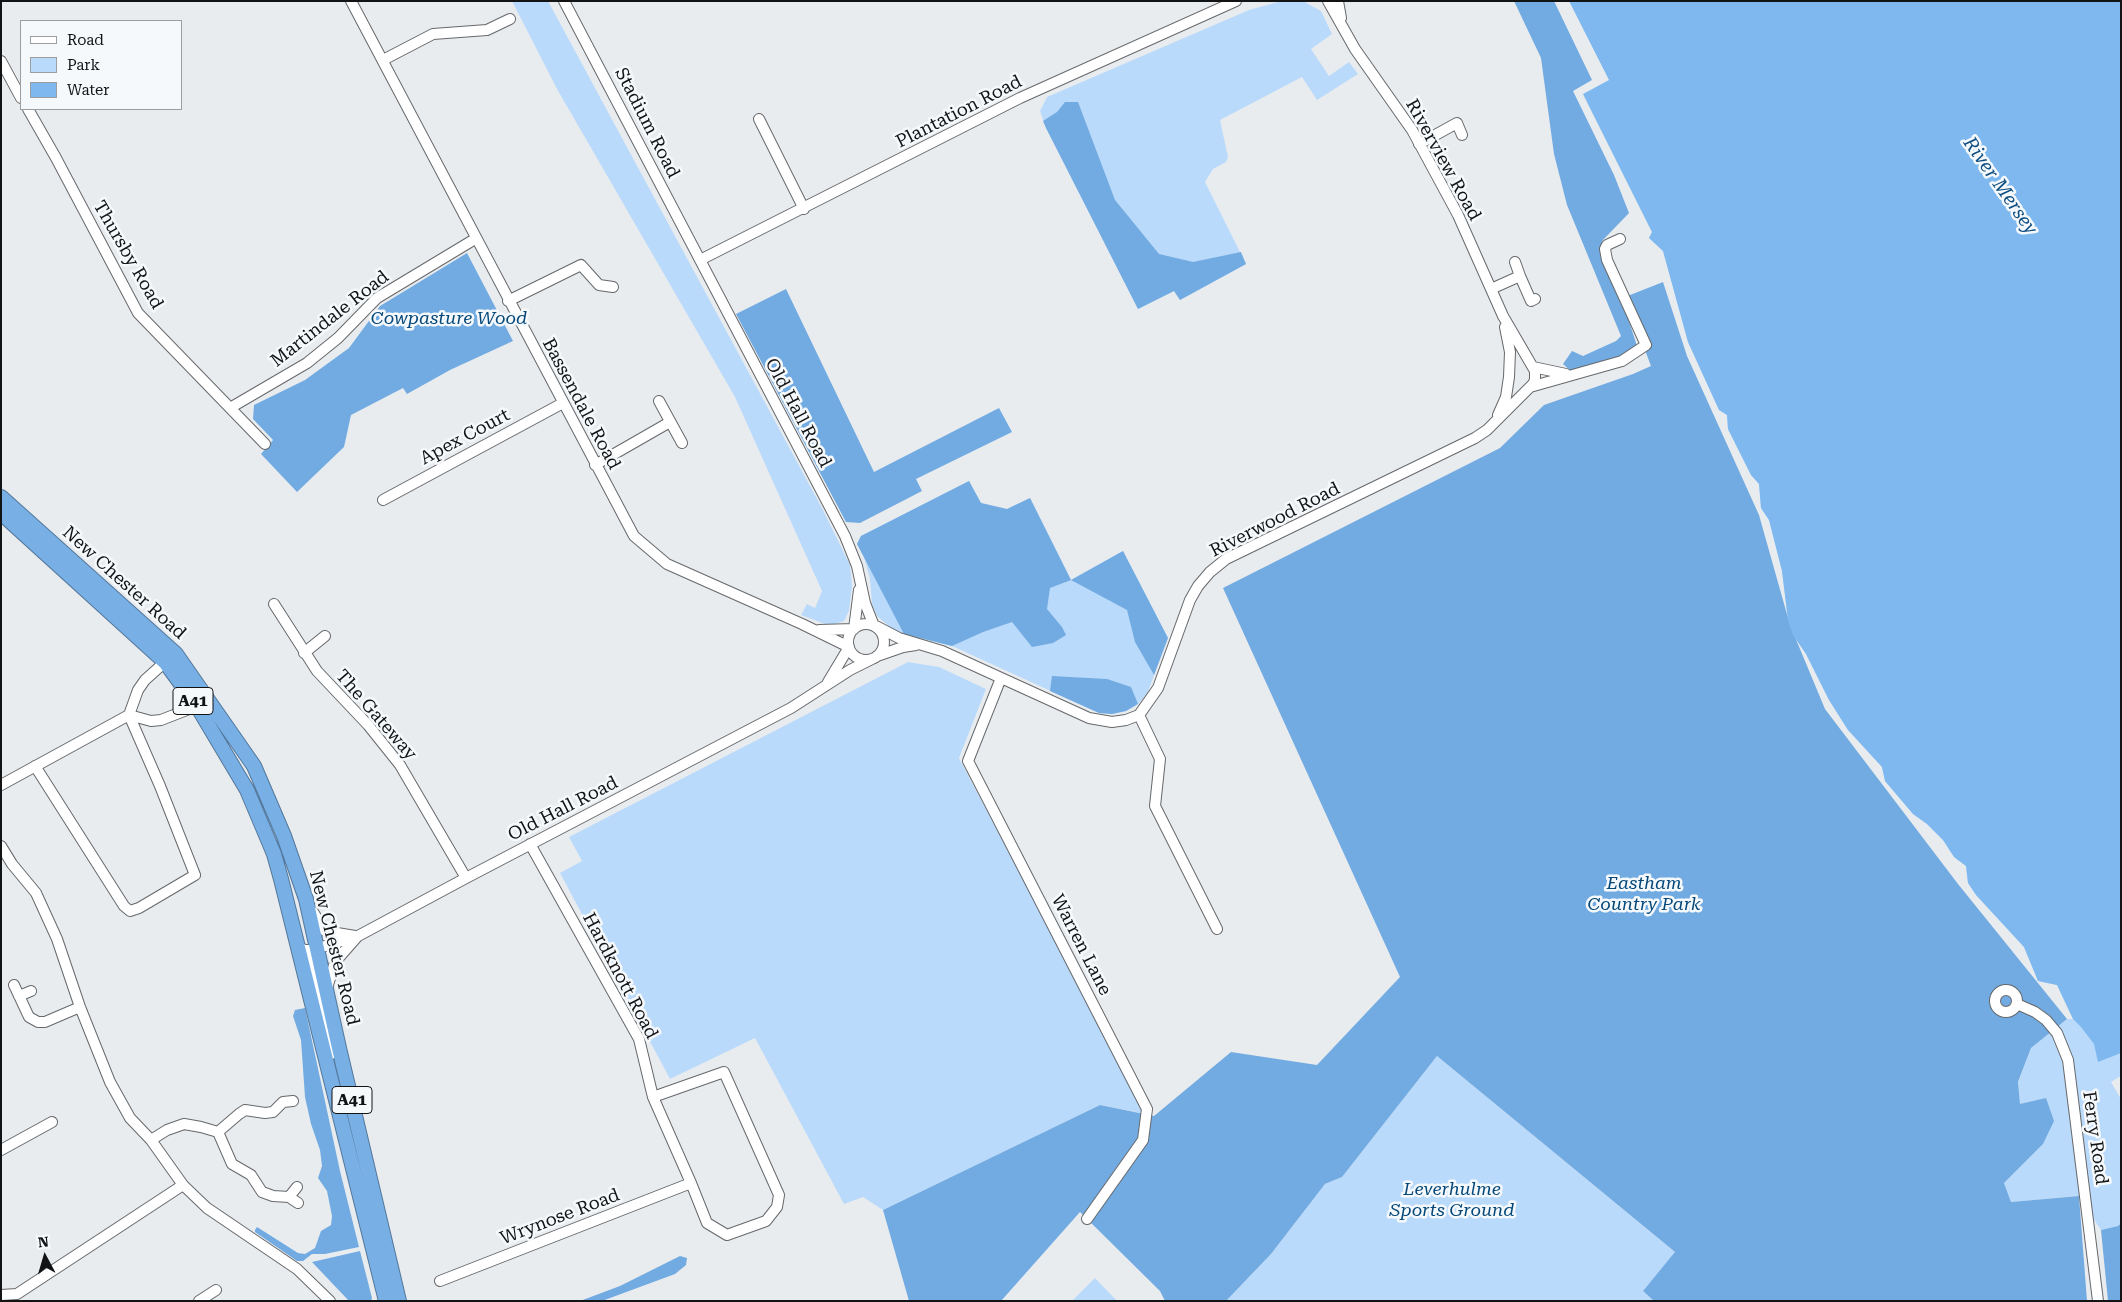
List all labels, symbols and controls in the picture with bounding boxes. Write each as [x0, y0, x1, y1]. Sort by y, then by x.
legend [20, 20, 182, 110]
text: Road [67, 31, 104, 49]
text: Park [67, 56, 100, 74]
street label: Stadium Road [610, 64, 684, 182]
street label: Plantation Road [892, 71, 1026, 153]
text: Water [67, 81, 109, 99]
street label: Riverview Road [1401, 96, 1485, 224]
water label: River Mersey [1958, 133, 2042, 239]
street label: Thursby Road [88, 197, 168, 313]
street label: Martindale Road [267, 266, 393, 372]
park label: Cowpasture Wood [371, 308, 527, 330]
street label: Bassendale Road [537, 335, 625, 473]
street label: Old Hall Road [760, 355, 836, 471]
street label: Apex Court [416, 404, 514, 470]
street label: Riverwood Road [1206, 478, 1344, 562]
street label: New Chester Road [58, 522, 190, 644]
street label: The Gateway [331, 665, 421, 765]
road number: A41 [173, 688, 213, 714]
street label: Old Hall Road [504, 772, 622, 846]
street label: New Chester Road [304, 868, 364, 1028]
park label: Eastham Country Park [1587, 873, 1701, 916]
street label: Warren Lane [1046, 891, 1116, 999]
street label: Hardknott Road [578, 909, 662, 1043]
road number: A41 [332, 1086, 372, 1114]
street label: Ferry Road [2078, 1090, 2112, 1186]
park label: Leverhulme Sports Ground [1390, 1179, 1514, 1222]
street label: Wrynose Road [497, 1184, 623, 1250]
north arrow [20, 1232, 70, 1282]
text: N [37, 1234, 50, 1251]

